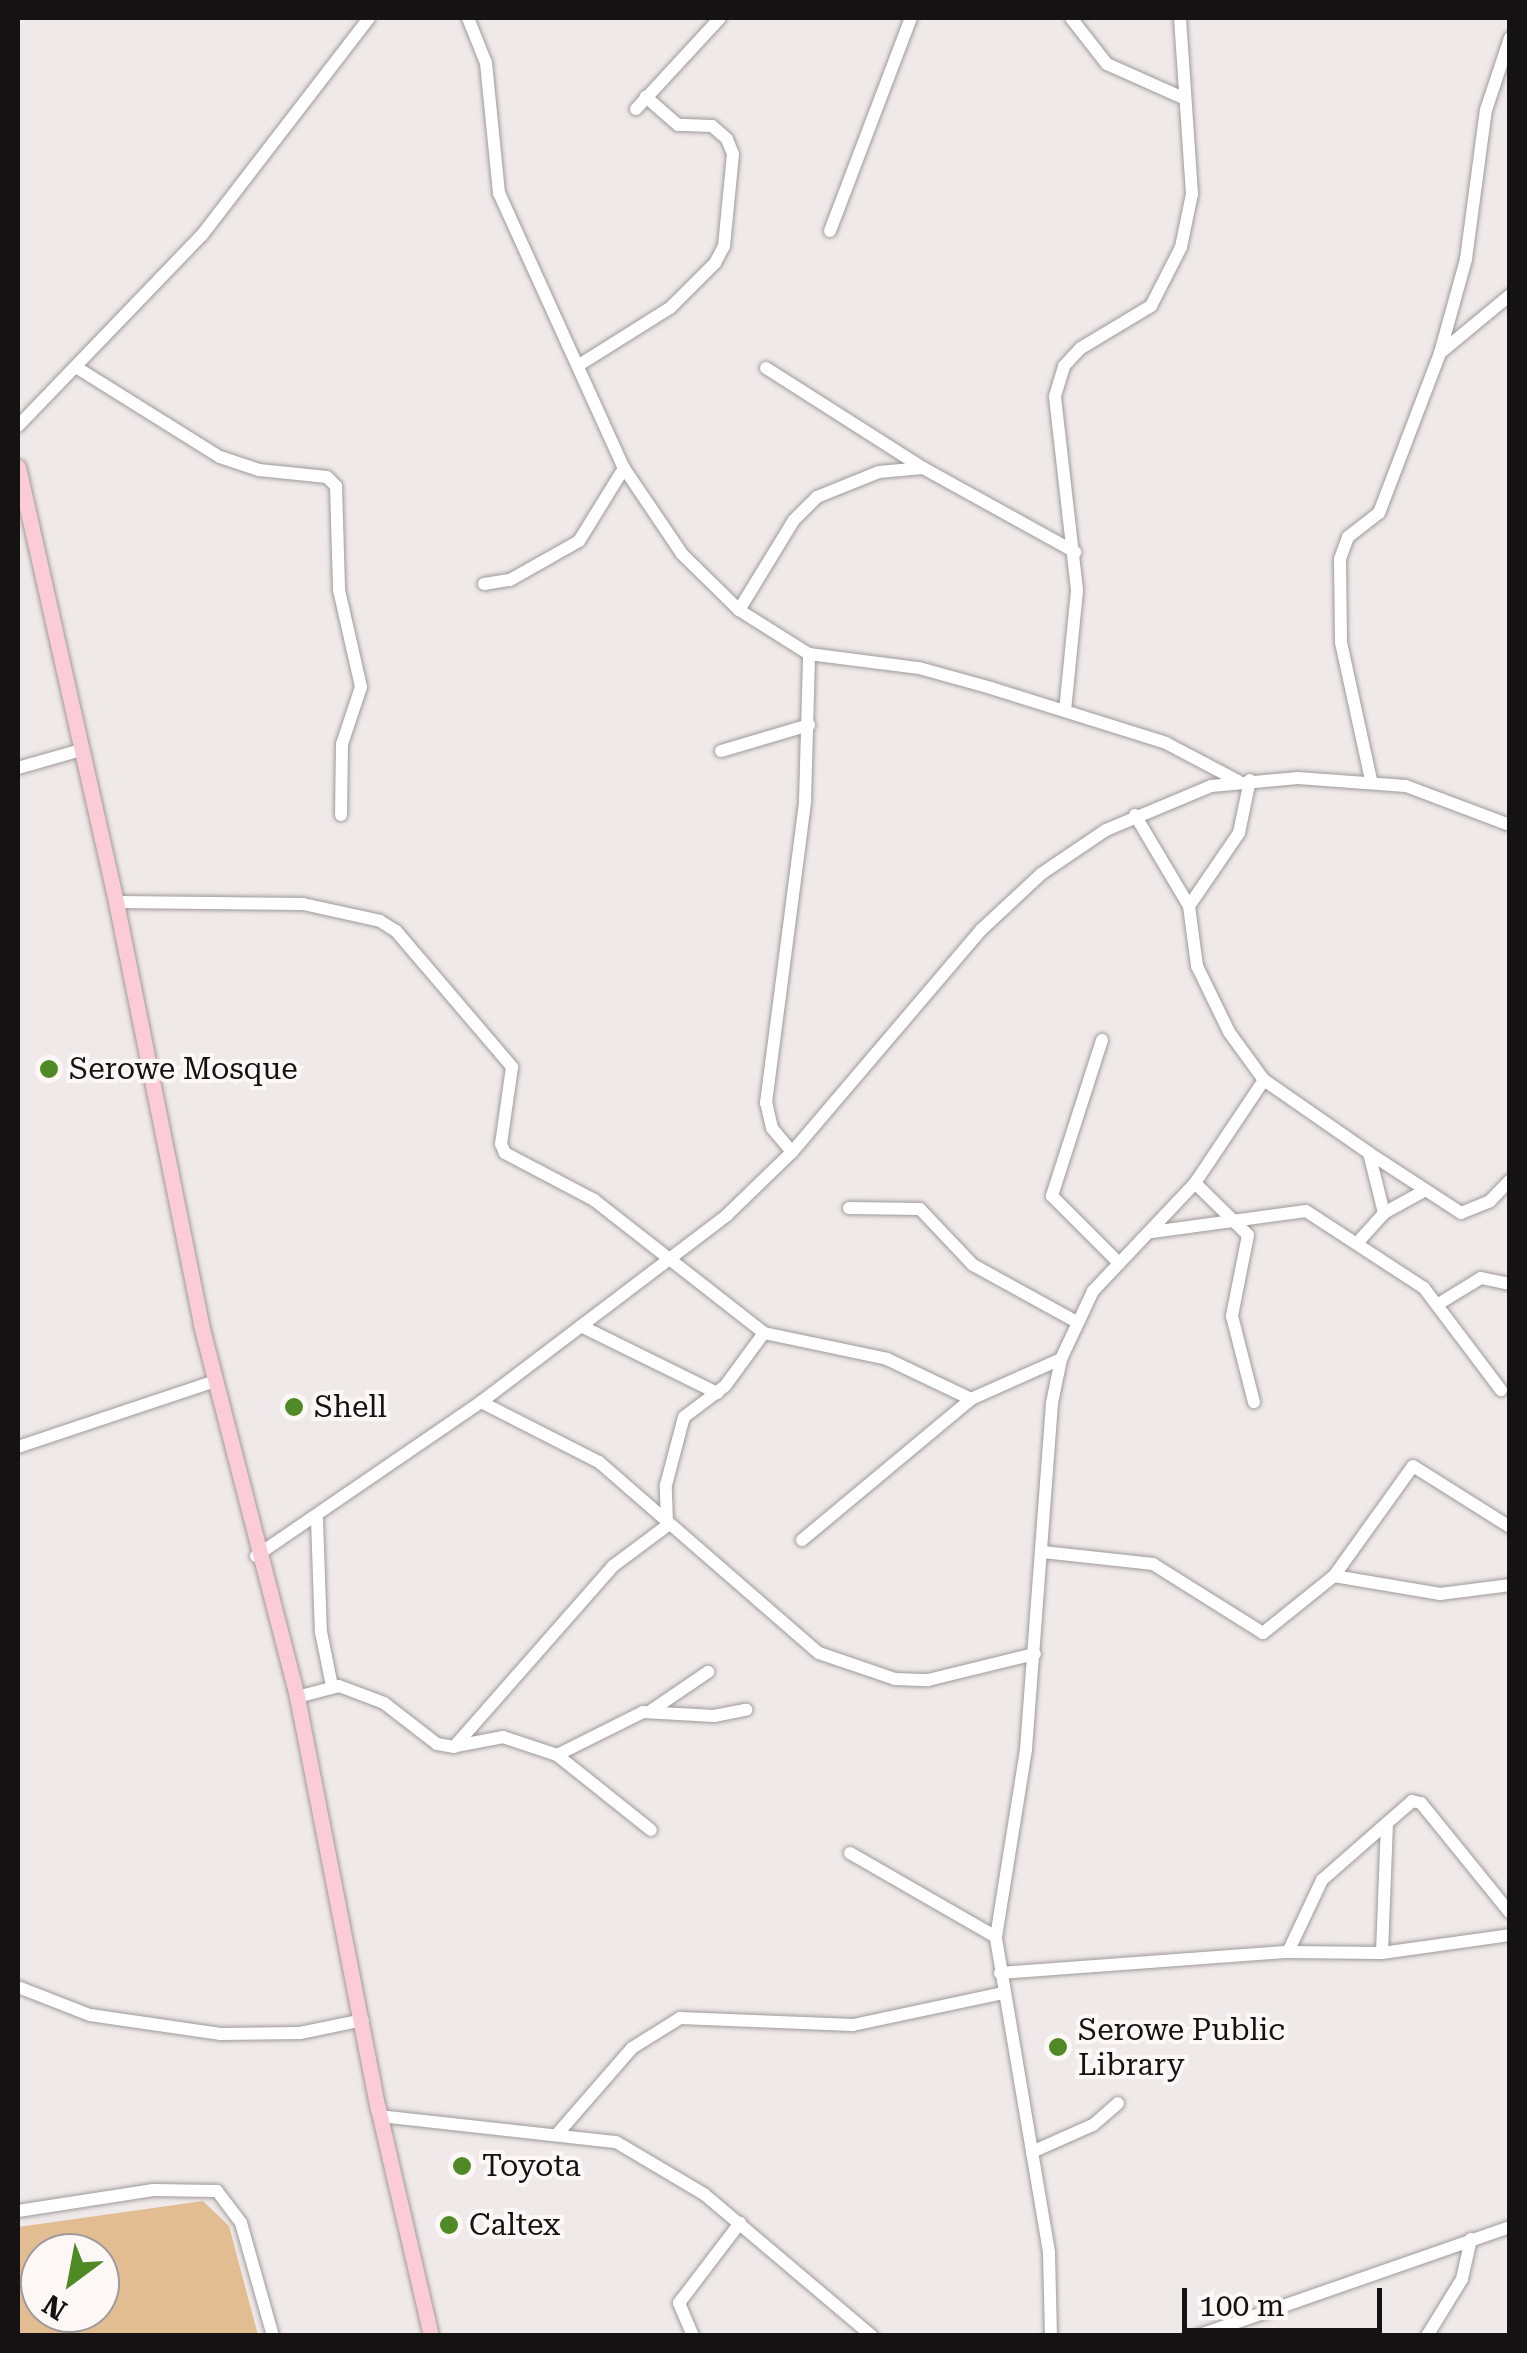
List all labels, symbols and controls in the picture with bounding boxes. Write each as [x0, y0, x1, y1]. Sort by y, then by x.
place label: Serowe Mosque [69, 1051, 298, 1087]
marker: Serowe Mosque [38, 1058, 60, 1080]
place label: Shell [314, 1389, 387, 1425]
marker: Shell [283, 1396, 305, 1418]
place label: Serowe Public Library [1078, 2012, 1285, 2082]
marker: Serowe Public Library [1047, 2036, 1069, 2058]
place label: Toyota [482, 2148, 581, 2184]
marker: Toyota [451, 2155, 473, 2177]
place label: Caltex [469, 2207, 560, 2243]
marker: Caltex [438, 2214, 460, 2236]
north arrow [20, 2233, 120, 2333]
scale bar [1187, 2268, 1387, 2330]
text: N [37, 2287, 73, 2327]
text: 100 m [1199, 2288, 1284, 2323]

